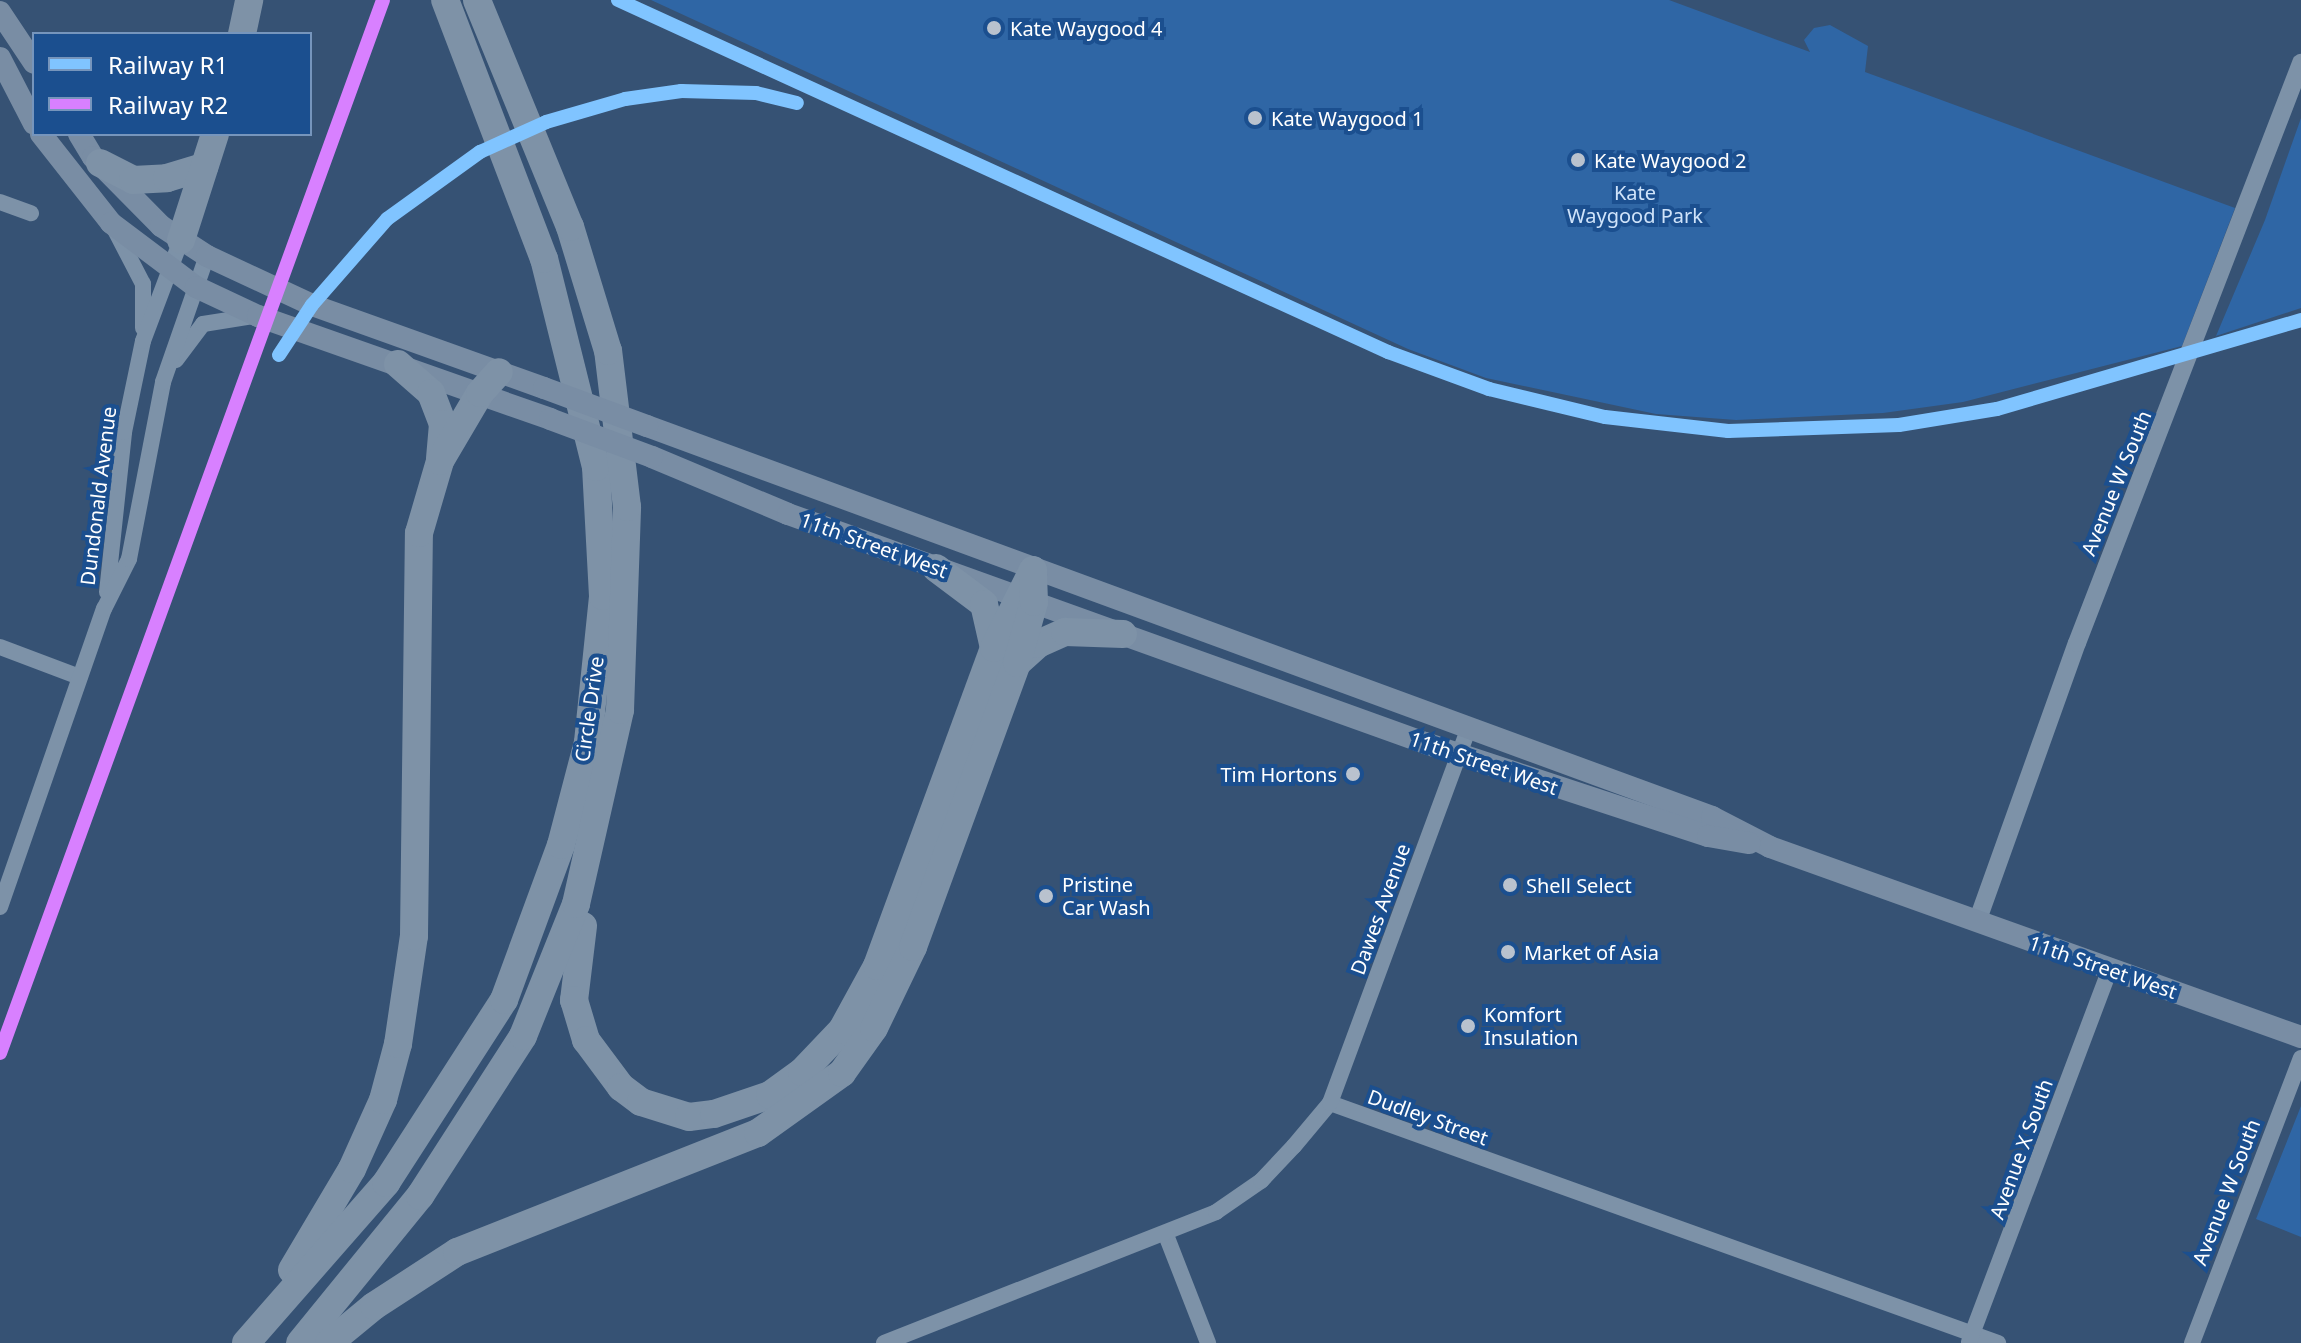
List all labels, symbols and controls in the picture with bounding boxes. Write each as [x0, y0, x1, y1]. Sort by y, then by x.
place label: Kate Waygood 4 [1010, 16, 1162, 40]
marker: Kate Waygood 4 [985, 19, 1003, 37]
legend [32, 32, 312, 136]
text: Railway R1 [108, 48, 228, 81]
text: Railway R2 [108, 88, 228, 121]
place label: Kate Waygood 1 [1271, 106, 1423, 130]
marker: Kate Waygood 1 [1246, 109, 1264, 127]
place label: Kate Waygood 2 [1594, 148, 1746, 172]
marker: Kate Waygood 2 [1569, 151, 1587, 169]
park label: Kate Waygood Park [1567, 181, 1703, 228]
street label: Dundonald Avenue [75, 405, 121, 587]
street label: Avenue W South [2076, 407, 2156, 559]
street label: 11th Street West [797, 507, 951, 583]
street label: Circle Drive [570, 655, 608, 763]
street label: 11th Street West [1407, 726, 1561, 800]
place label: Tim Hortons [1220, 762, 1337, 786]
marker: Tim Hortons [1344, 765, 1362, 783]
street label: Dawes Avenue [1345, 840, 1415, 978]
place label: Pristine Car Wash [1062, 872, 1151, 919]
place label: Shell Select [1526, 873, 1632, 897]
marker: Shell Select [1501, 876, 1519, 894]
marker: Pristine Car Wash [1037, 887, 1055, 905]
street label: 11th Street West [2026, 930, 2180, 1004]
place label: Market of Asia [1524, 940, 1659, 964]
marker: Market of Asia [1499, 943, 1517, 961]
place label: Komfort Insulation [1484, 1002, 1578, 1049]
marker: Komfort Insulation [1459, 1017, 1477, 1035]
street label: Avenue X South [1985, 1076, 2057, 1222]
street label: Dudley Street [1364, 1084, 1492, 1150]
street label: Avenue W South [2187, 1116, 2265, 1268]

